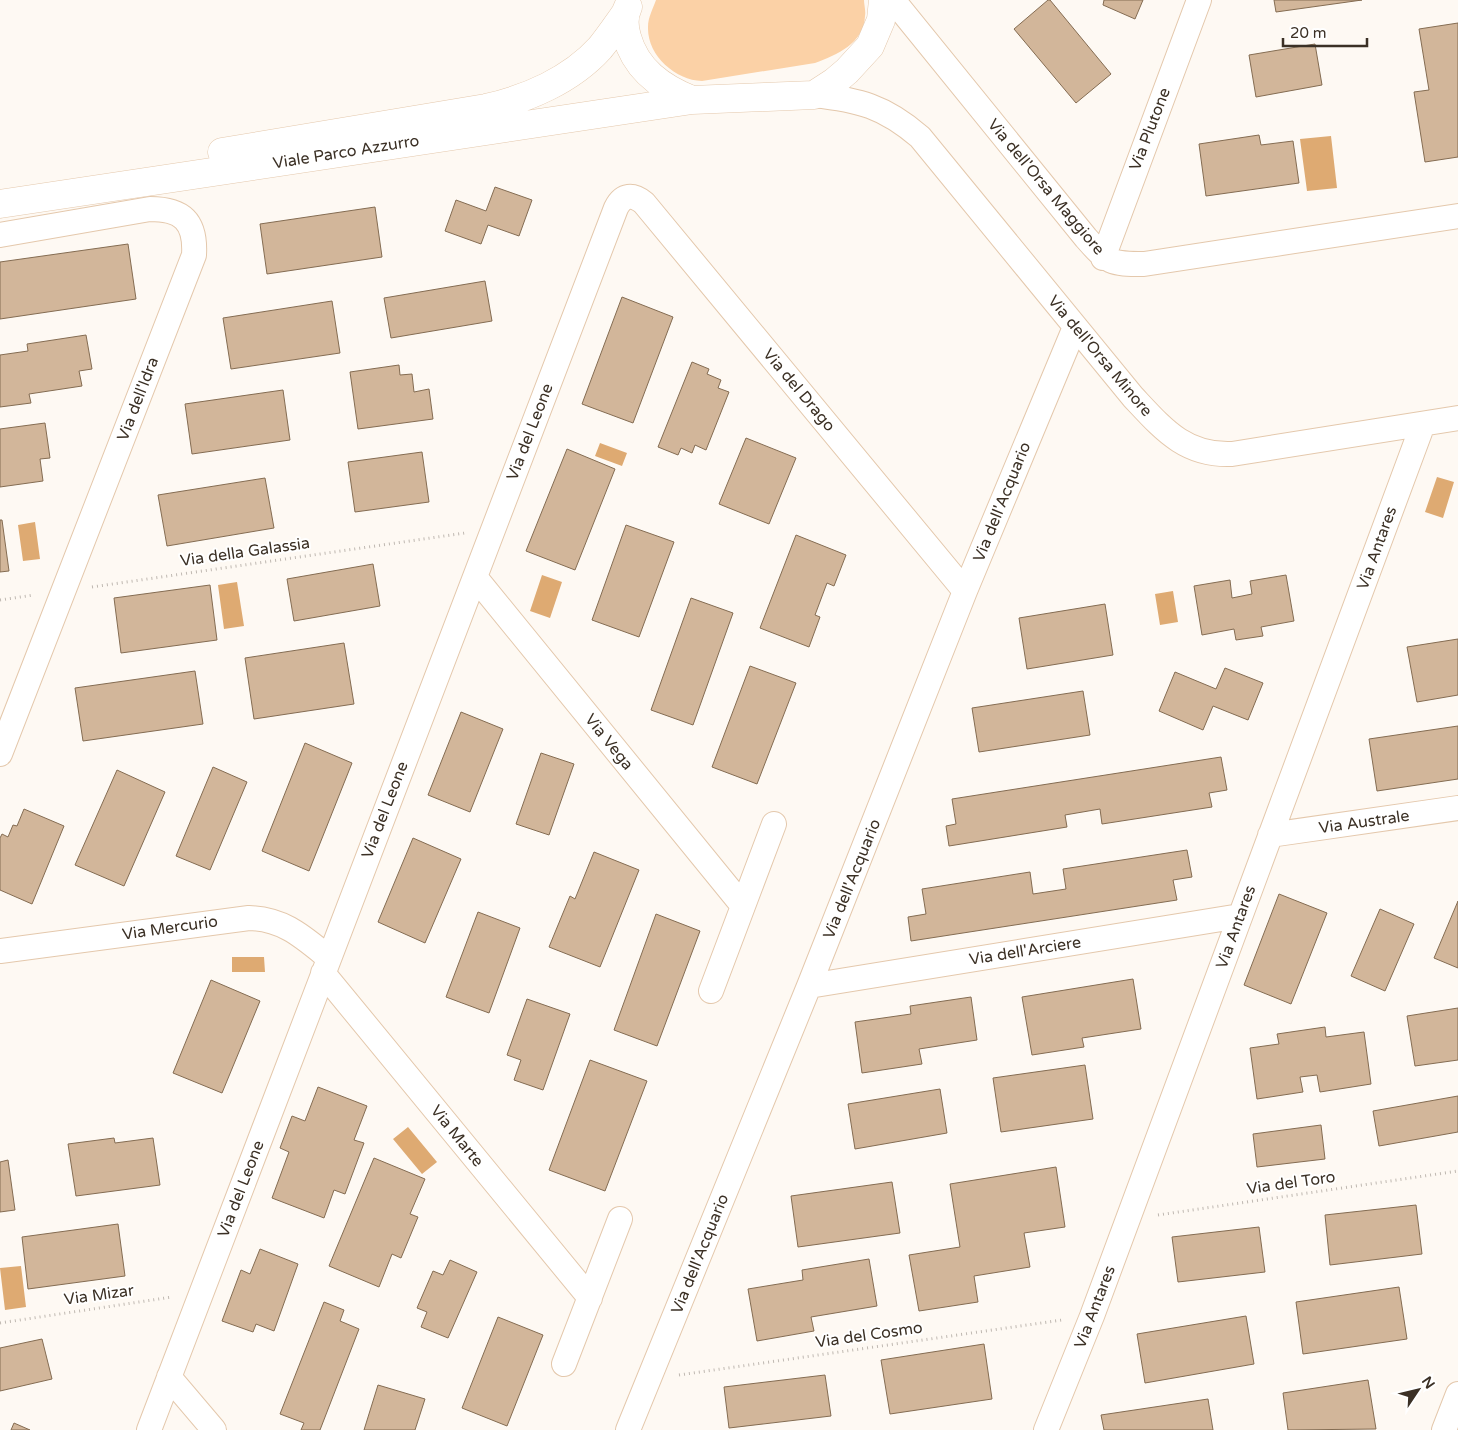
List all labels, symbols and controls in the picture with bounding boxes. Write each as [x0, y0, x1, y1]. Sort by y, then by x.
scale bar [1283, 15, 1367, 47]
text: 20 m [1290, 24, 1327, 42]
street label: Via Plutone [1125, 85, 1175, 173]
street label: Via dell'Orsa Maggiore [983, 115, 1109, 259]
street label: Viale Parco Azzurro [271, 131, 421, 173]
street label: Via dell'Orsa Minore [1043, 291, 1157, 421]
street label: Via del Drago [758, 344, 840, 436]
street label: Via dell'Idra [113, 354, 163, 444]
street label: Via del Leone [502, 381, 558, 483]
street label: Via dell'Acquario [969, 439, 1035, 565]
street label: Via Antares [1353, 504, 1401, 592]
street label: Via della Galassia [179, 533, 311, 571]
street label: Via Vega [580, 710, 638, 774]
street label: Via del Leone [357, 759, 413, 861]
street label: Via Australe [1317, 806, 1411, 838]
street label: Via dell'Acquario [819, 816, 885, 942]
street label: Via Antares [1212, 883, 1260, 971]
street label: Via Mercurio [121, 911, 219, 945]
street label: Via dell'Arciere [968, 932, 1082, 970]
street label: Via Marte [426, 1101, 488, 1171]
street label: Via del Leone [213, 1138, 269, 1240]
street label: Via del Toro [1245, 1167, 1337, 1199]
street label: Via dell'Acquario [667, 1191, 733, 1317]
street label: Via Antares [1070, 1263, 1120, 1351]
street label: Via Mizar [63, 1280, 136, 1310]
street label: Via del Cosmo [814, 1318, 924, 1352]
north arrow [1393, 1365, 1443, 1415]
text: N [1418, 1373, 1438, 1392]

